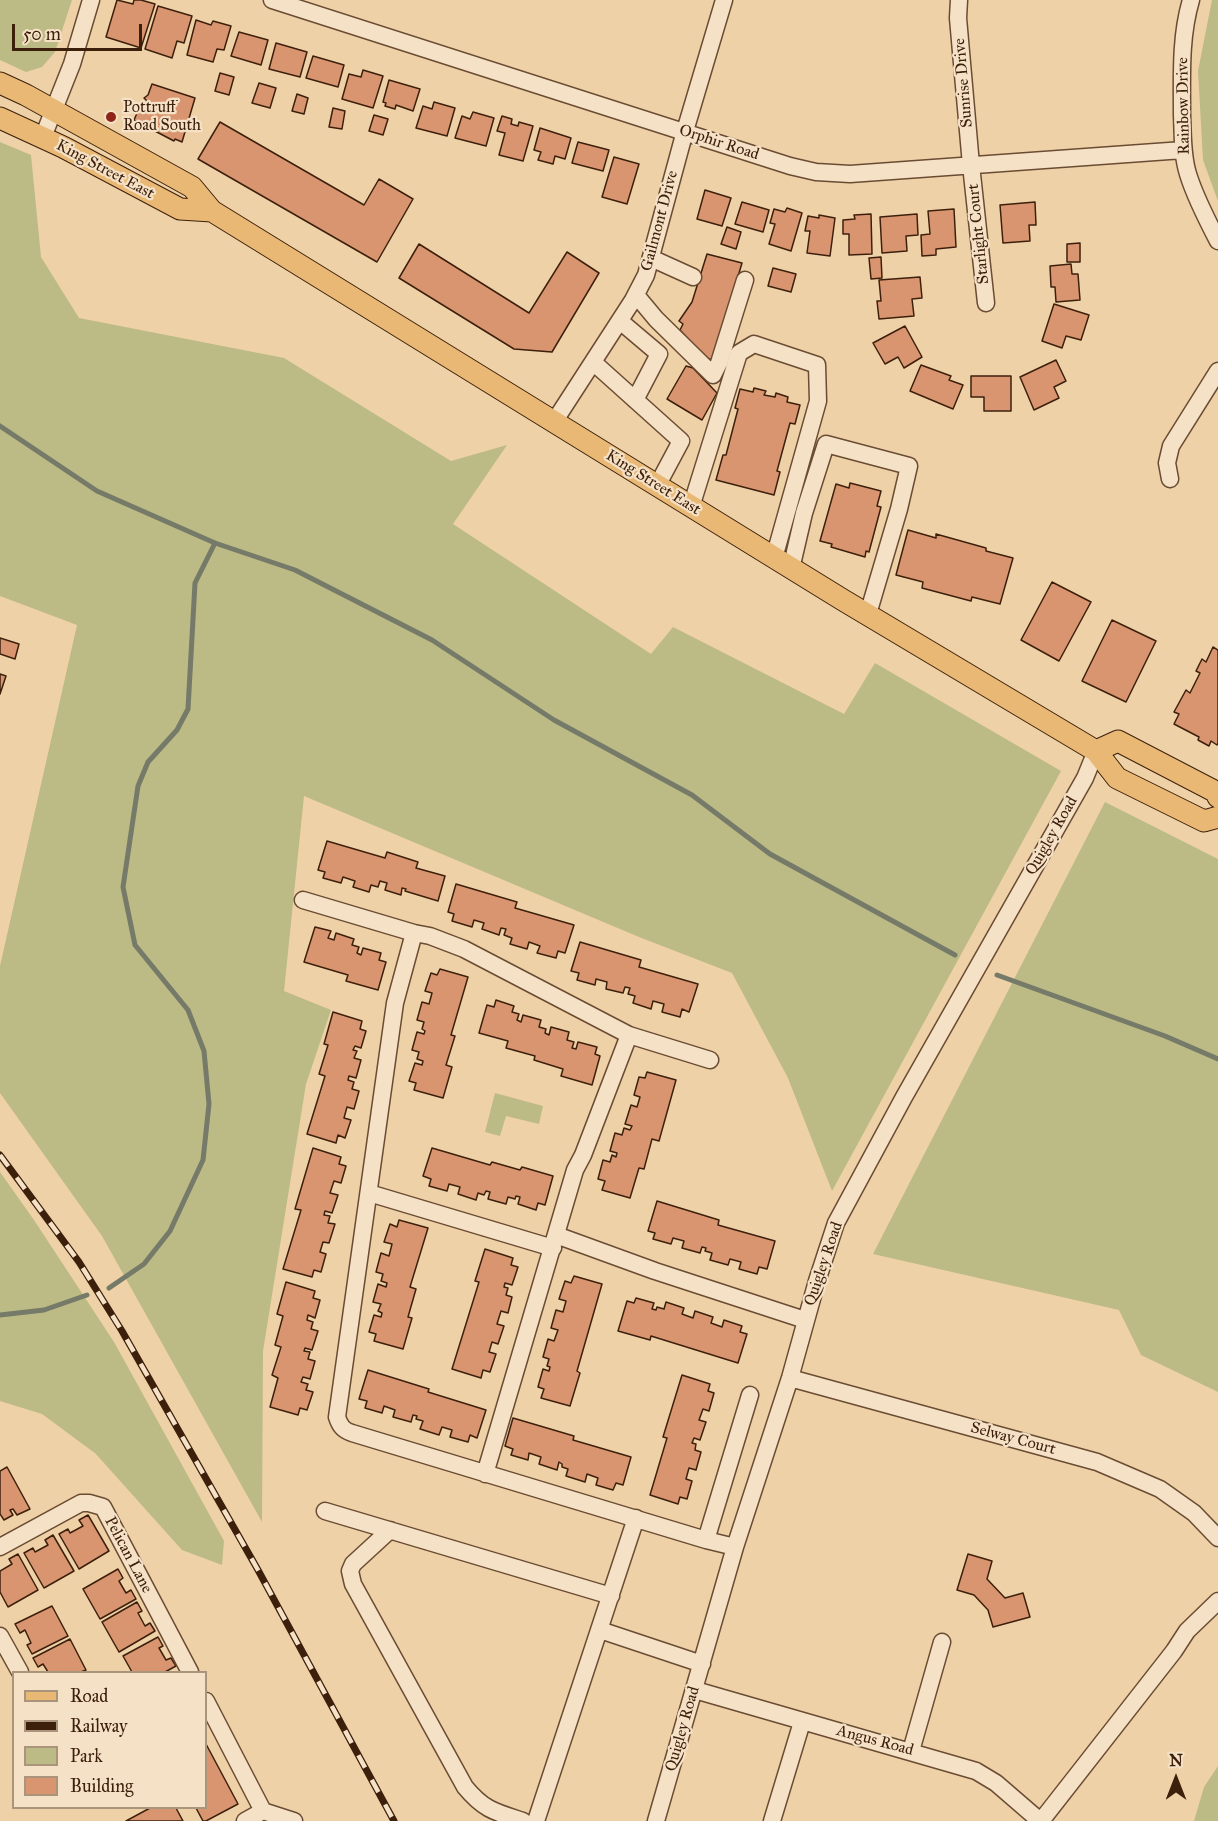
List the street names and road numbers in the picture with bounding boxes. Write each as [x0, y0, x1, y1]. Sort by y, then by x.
street label: Sunrise Drive [951, 37, 977, 129]
street label: Rainbow Drive [1174, 57, 1194, 155]
street label: Orphir Road [677, 121, 761, 165]
street label: King Street East [53, 136, 157, 204]
street label: Gailmont Drive [637, 169, 683, 273]
street label: Starlight Court [964, 183, 994, 285]
street label: King Street East [602, 446, 704, 520]
street label: Quigley Road [1022, 793, 1082, 879]
street label: Quigley Road [801, 1219, 847, 1309]
street label: Selway Court [968, 1418, 1058, 1460]
street label: Pelican Lane [100, 1514, 156, 1596]
street label: Quigley Road [662, 1684, 704, 1774]
street label: Angus Road [834, 1722, 916, 1760]

